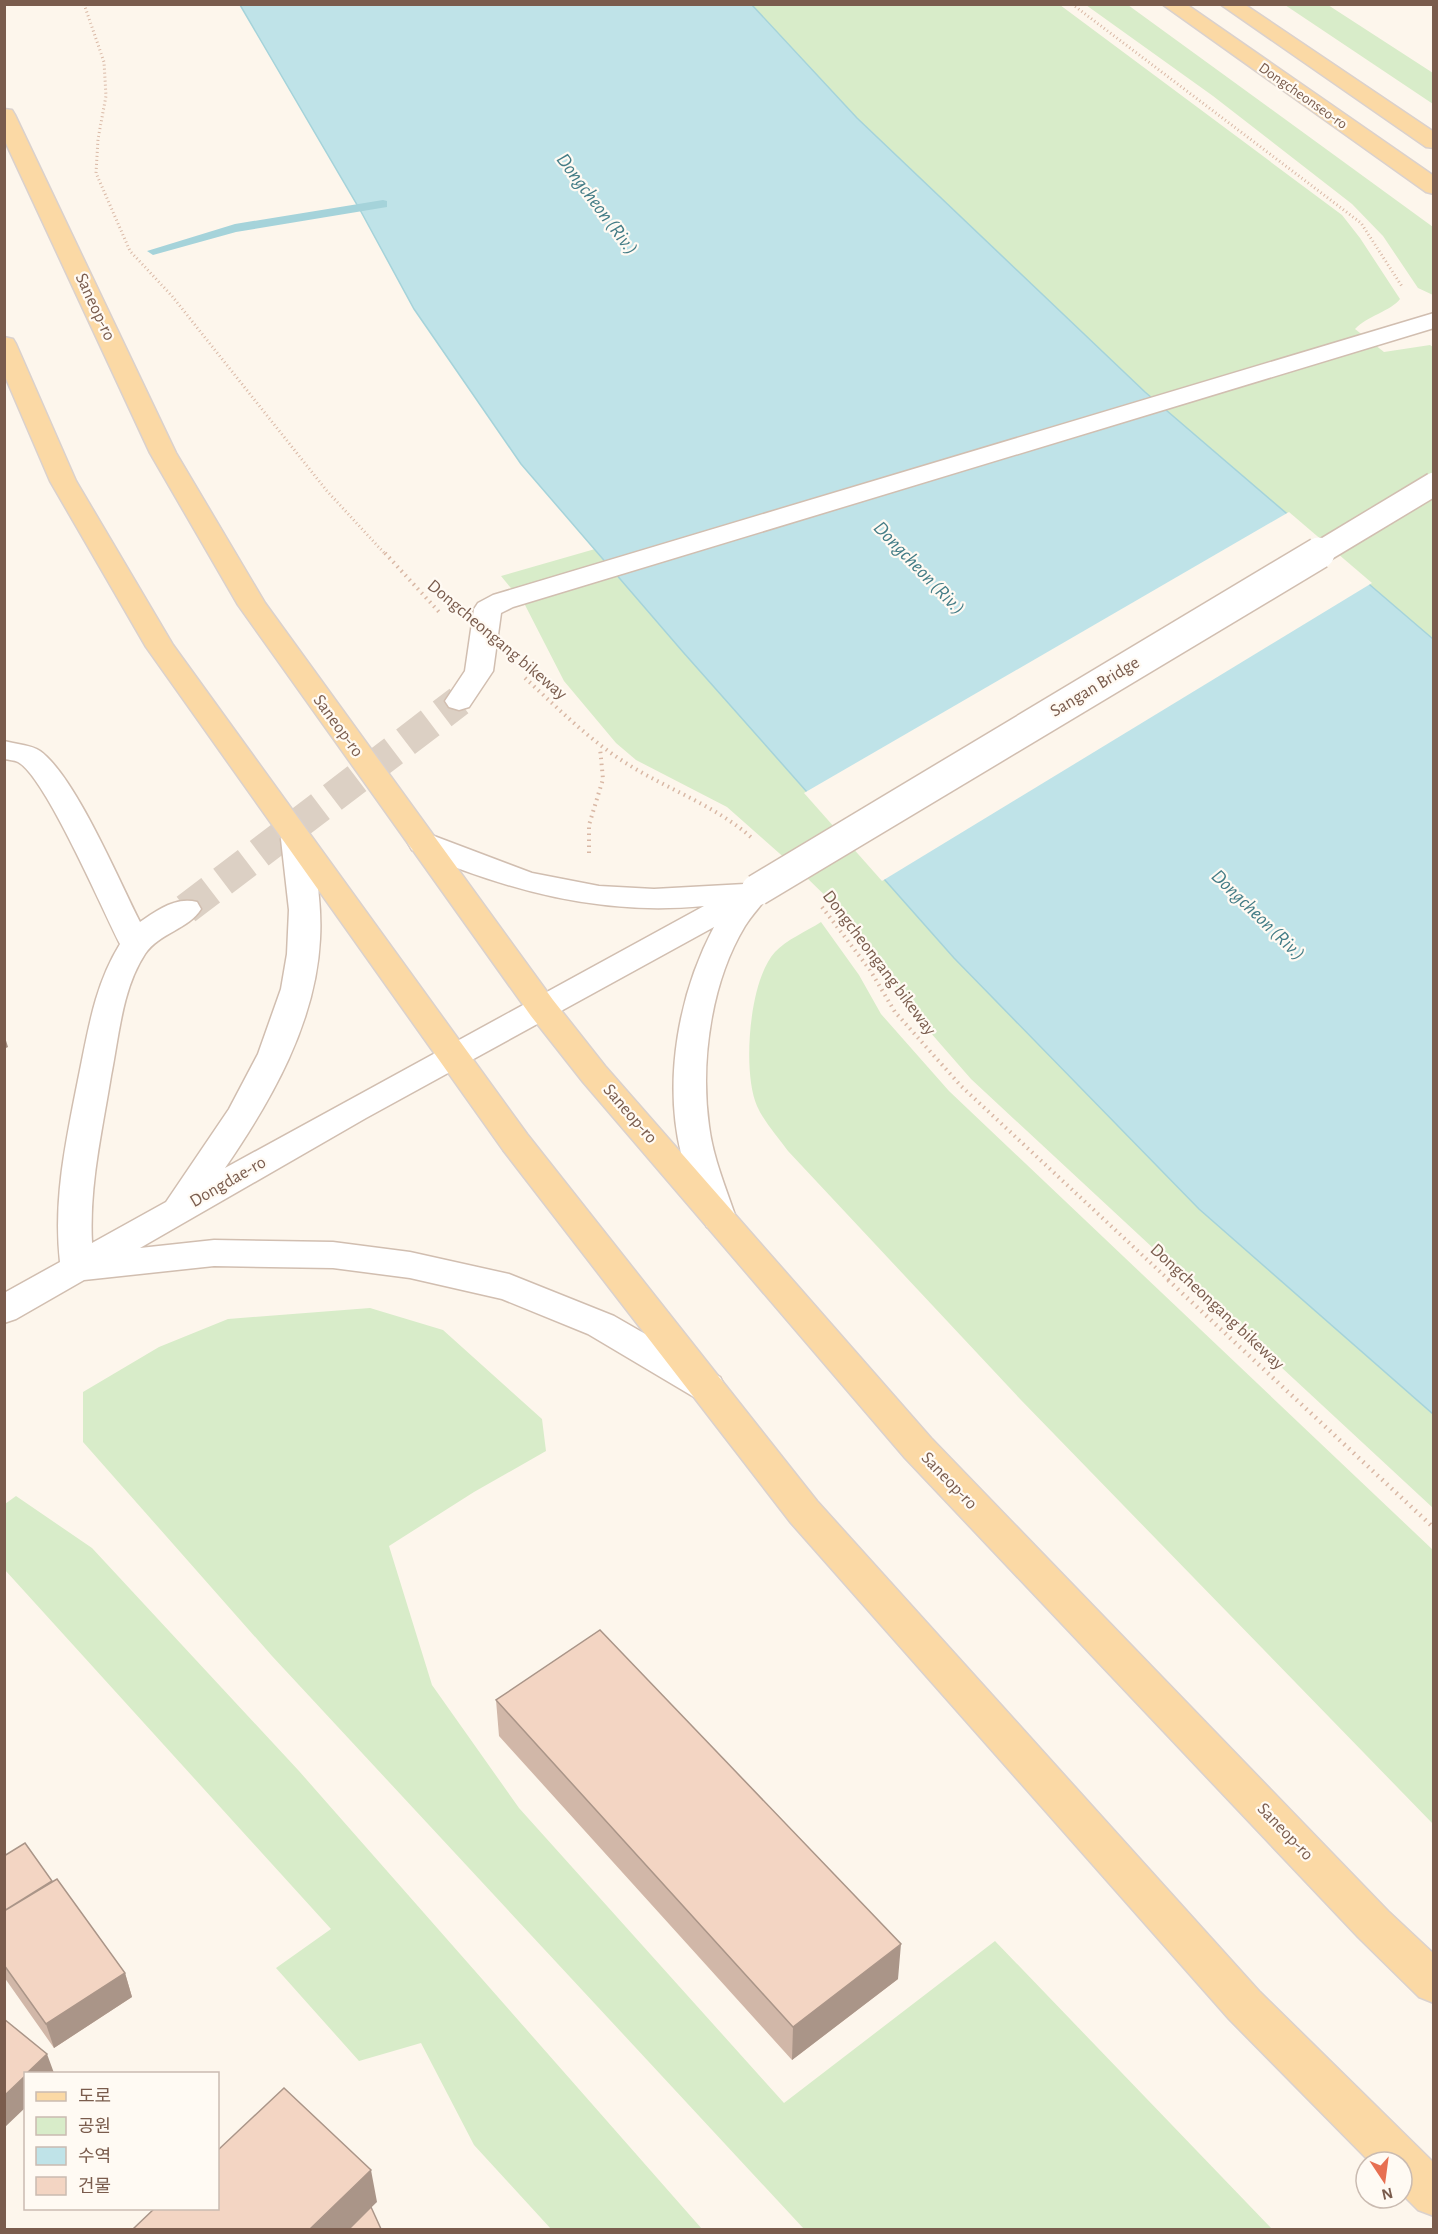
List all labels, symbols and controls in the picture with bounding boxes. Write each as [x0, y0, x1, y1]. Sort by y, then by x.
street label: Dongcheonseo-ro [1256, 60, 1350, 132]
water label: Dongcheon (Riv.) [553, 150, 641, 258]
street label: Saneop-ro [72, 271, 118, 344]
water label: Dongcheon (Riv.) [870, 517, 968, 619]
street label: Dongcheongang bikeway [424, 577, 570, 704]
street label: Sangan Bridge [1047, 653, 1143, 721]
street label: Saneop-ro [310, 692, 367, 761]
water label: Dongcheon (Riv.) [1207, 866, 1309, 964]
street label: Dongcheongang bikeway [819, 887, 939, 1039]
street label: Saneop-ro [600, 1081, 661, 1147]
street label: Dongdae-ro [187, 1153, 269, 1211]
street label: Dongcheongang bikeway [1146, 1240, 1288, 1374]
street label: Saneop-ro [918, 1449, 981, 1513]
street label: Saneop-ro [1254, 1800, 1317, 1864]
legend [24, 2072, 219, 2210]
text: 도로 [78, 2088, 111, 2106]
text: 공원 [78, 2117, 111, 2136]
text: 수역 [78, 2147, 111, 2166]
north arrow [1354, 2150, 1414, 2210]
text: 건물 [78, 2177, 111, 2196]
text: N [1380, 2185, 1394, 2203]

